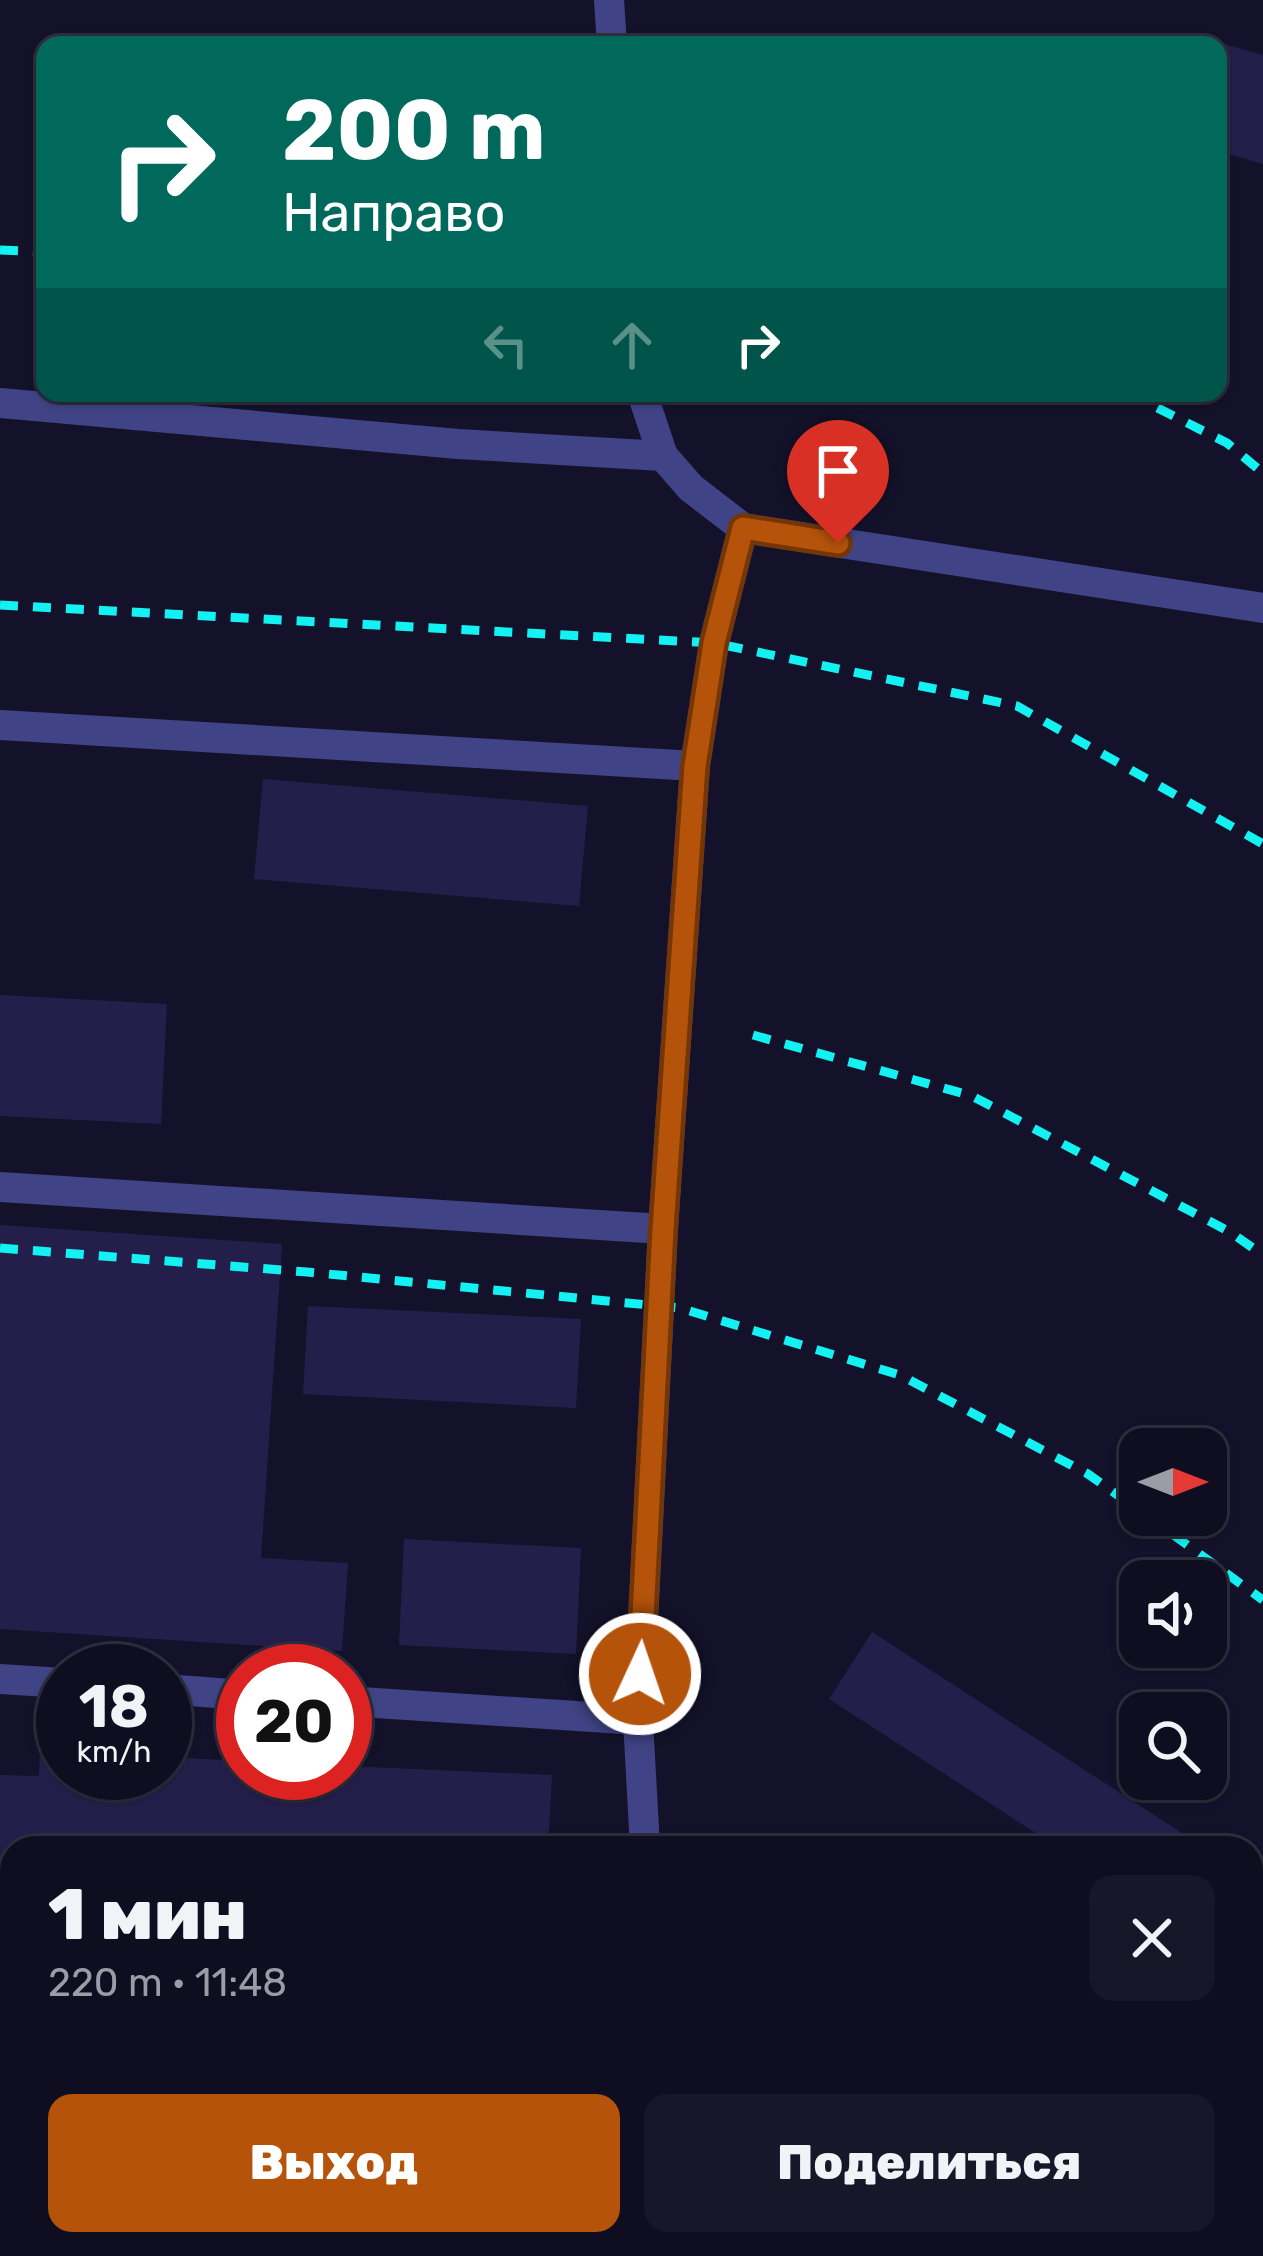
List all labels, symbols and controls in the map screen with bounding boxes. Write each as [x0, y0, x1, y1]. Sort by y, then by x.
text: 200 m [282, 80, 546, 180]
icon: right [84, 84, 240, 240]
text: Направо [282, 181, 506, 245]
icon: left [473, 312, 539, 378]
icon: ahead [599, 312, 665, 378]
icon: right [725, 312, 791, 378]
pin [787, 420, 889, 543]
icon: arrive [805, 438, 871, 504]
north arrow [1119, 1428, 1227, 1536]
map controls [1119, 1428, 1227, 1800]
button: sound [1119, 1560, 1227, 1668]
position arrow [577, 1611, 703, 1737]
speed limit sign: 20 [216, 1644, 372, 1800]
text: 18 [79, 1671, 149, 1742]
button: search [1119, 1692, 1227, 1800]
text: km/h [77, 1734, 151, 1770]
text: 1 мин [48, 1872, 247, 1957]
button: close [1089, 1875, 1215, 2001]
text: 220 m · 11:48 [48, 1960, 287, 2006]
button: Выход [48, 2094, 620, 2232]
button: Поделиться [644, 2094, 1215, 2232]

